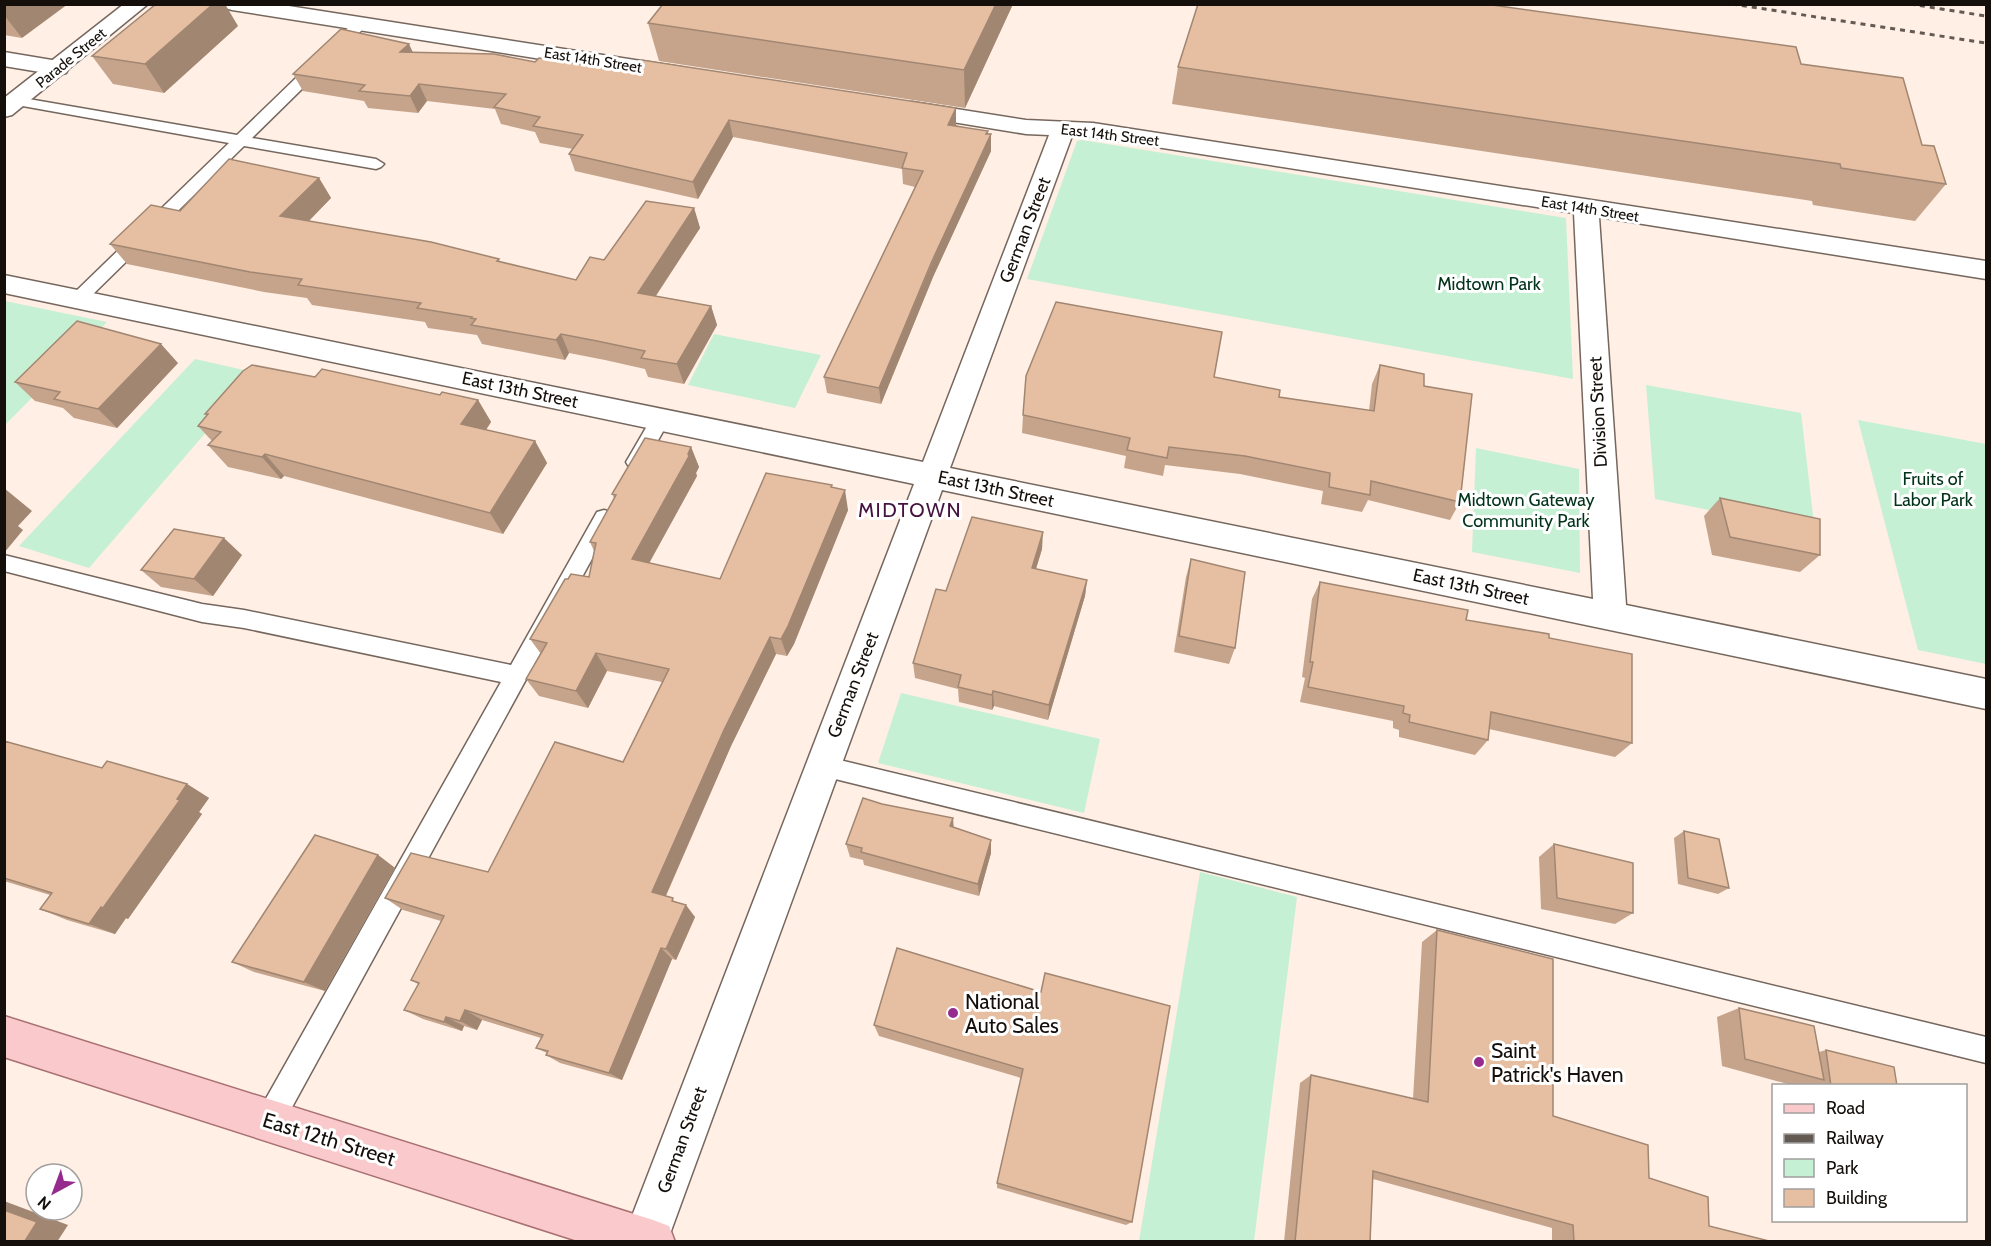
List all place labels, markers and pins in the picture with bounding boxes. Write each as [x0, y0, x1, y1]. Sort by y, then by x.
place label: National Auto Sales [965, 989, 1059, 1038]
marker: National Auto Sales [946, 1006, 960, 1020]
place label: Saint Patrick's Haven [1491, 1038, 1623, 1087]
marker: Saint Patrick's Haven [1472, 1055, 1486, 1069]

